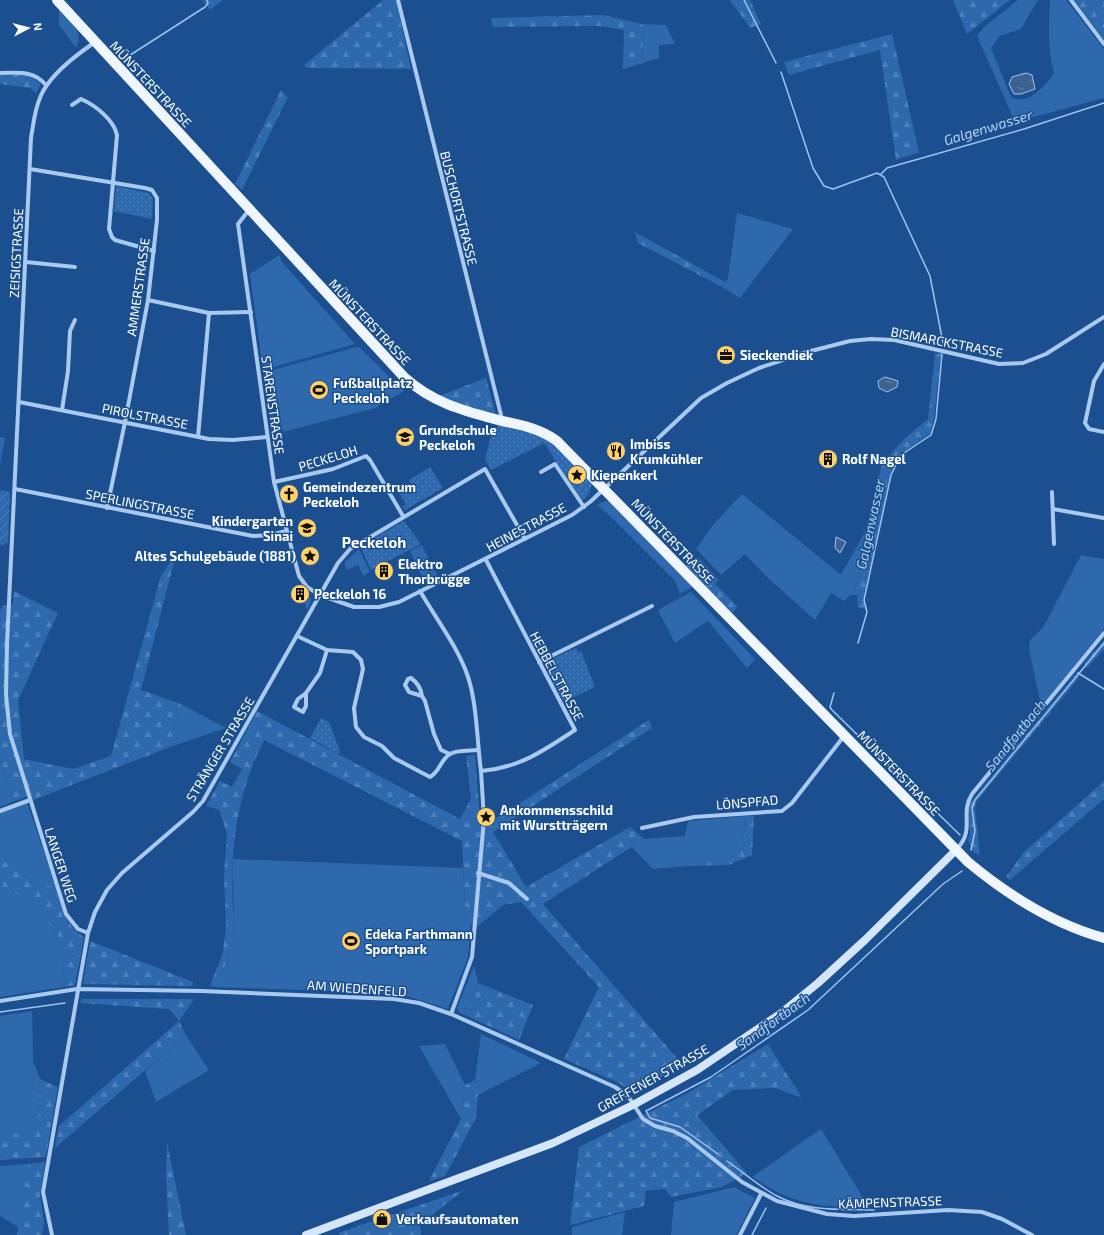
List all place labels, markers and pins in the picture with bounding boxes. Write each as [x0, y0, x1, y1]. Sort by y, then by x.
office icon: Sieckendiek [715, 344, 737, 366]
place label: Sieckendiek [740, 347, 814, 363]
place label: Fußballplatz Peckeloh [333, 375, 412, 406]
sports icon: Fußballplatz Peckeloh [308, 379, 330, 401]
place label: Grundschule Peckeloh [419, 422, 497, 453]
school or university icon: Grundschule Peckeloh [394, 426, 416, 448]
place label: Imbiss Krumkühler [630, 436, 703, 467]
restaurant icon: Imbiss Krumkühler [605, 440, 627, 462]
building icon: Rolf Nagel [817, 448, 839, 470]
place label: Rolf Nagel [842, 451, 907, 467]
place icon: Kiepenkerl [566, 464, 588, 486]
place label: Kiepenkerl [591, 467, 658, 483]
place label: Gemeindezentrum Peckeloh [303, 479, 416, 510]
church icon: Gemeindezentrum Peckeloh [278, 483, 300, 505]
place label: Kindergarten Sinai [212, 513, 293, 544]
school or university icon: Kindergarten Sinai [296, 517, 318, 539]
place icon: Altes Schulgebäude (1881) [299, 545, 321, 567]
place label: Altes Schulgebäude (1881) [135, 548, 296, 564]
place label: Elektro Thorbrügge [398, 556, 470, 587]
building icon: Elektro Thorbrügge [373, 560, 395, 582]
building icon: Peckeloh 16 [289, 583, 311, 605]
place label: Peckeloh 16 [314, 586, 386, 602]
place label: Ankommensschild mit Wurstträgern [500, 802, 613, 833]
place icon: Ankommensschild mit Wurstträgern [475, 806, 497, 828]
place label: Edeka Farthmann Sportpark [365, 926, 473, 957]
sports icon: Edeka Farthmann Sportpark [340, 930, 362, 952]
shop icon: Verkaufsautomaten [371, 1208, 393, 1230]
place label: Verkaufsautomaten [396, 1211, 519, 1227]

